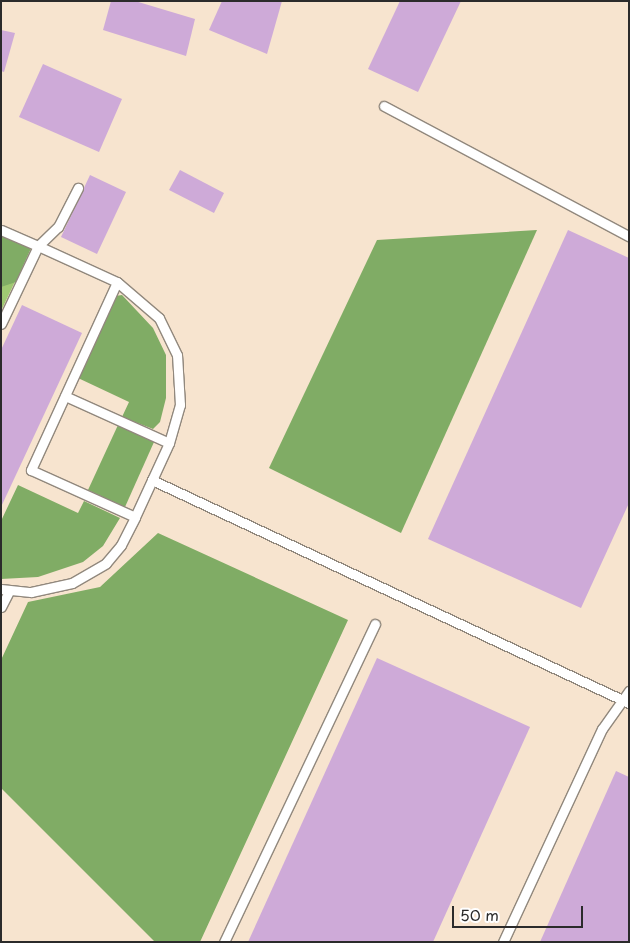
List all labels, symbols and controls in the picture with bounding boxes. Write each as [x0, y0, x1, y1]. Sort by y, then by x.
scale bar [455, 896, 586, 928]
text: 50 m [460, 903, 499, 926]

